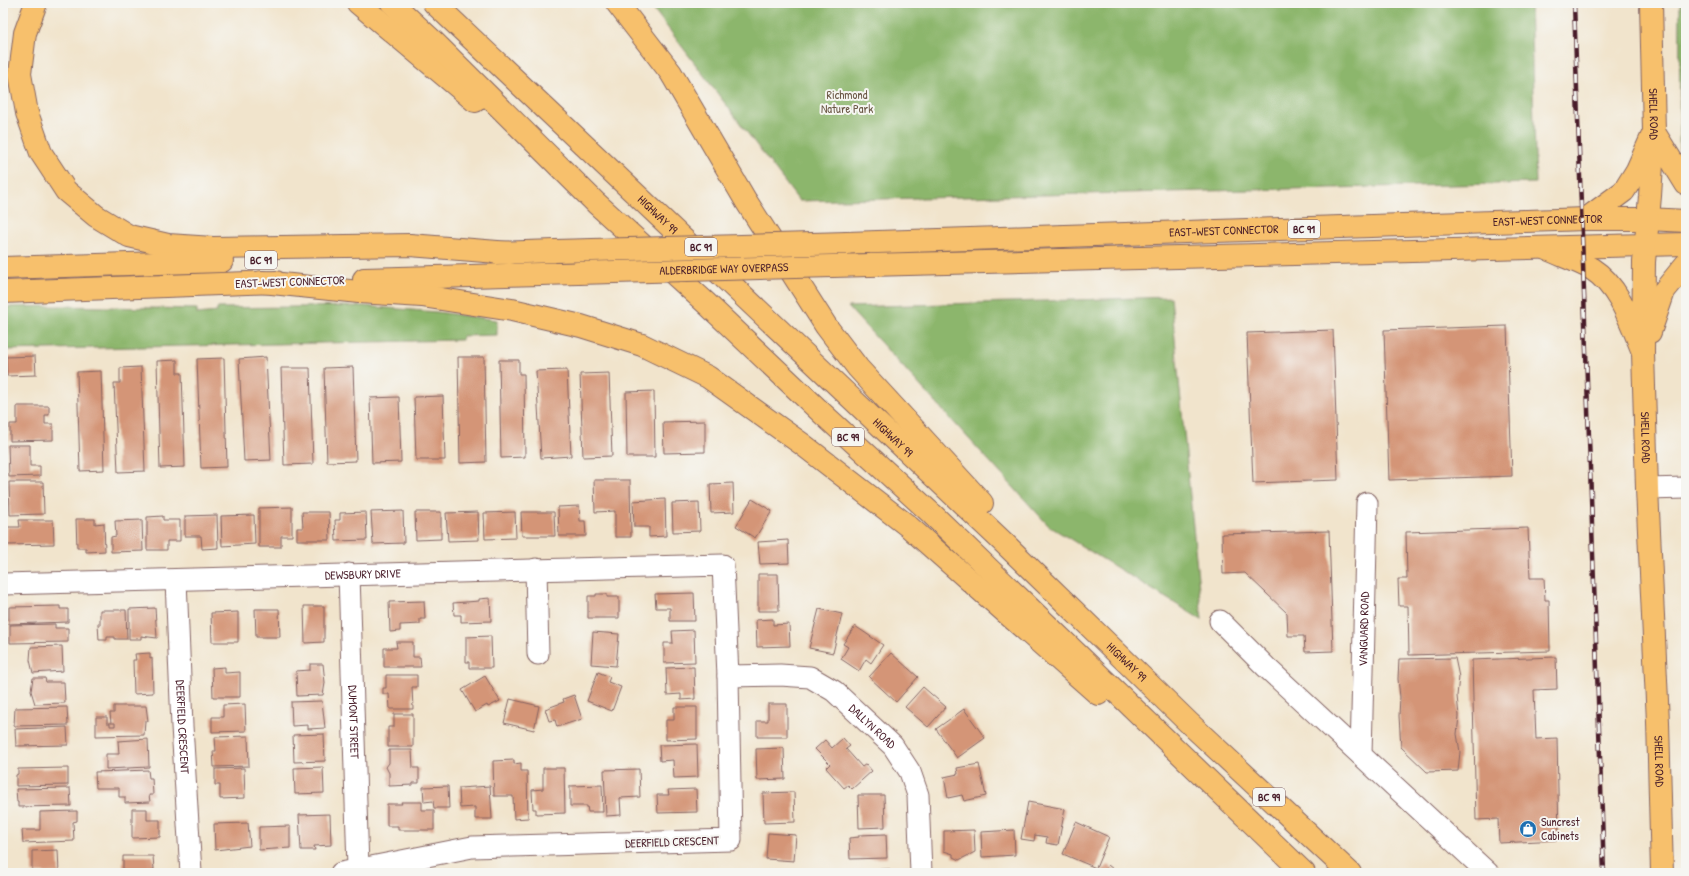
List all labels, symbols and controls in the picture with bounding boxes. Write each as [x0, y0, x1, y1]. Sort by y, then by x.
park label: Richmond Nature Park [821, 86, 873, 117]
street label: SHELL ROAD [1645, 88, 1663, 141]
street label: HIGHWAY 99 [634, 191, 682, 238]
street label: EAST-WEST CONNECTOR [1493, 210, 1603, 230]
street label: EAST-WEST CONNECTOR [1169, 220, 1279, 241]
road number: BC 91 [1288, 220, 1320, 238]
road number: BC 91 [685, 238, 717, 256]
road number: BC 91 [245, 251, 277, 269]
street label: ALDERBRIDGE WAY OVERPASS [659, 258, 789, 279]
street label: EAST-WEST CONNECTOR [235, 271, 345, 292]
street label: SHELL ROAD [1637, 411, 1655, 464]
street label: HIGHWAY 99 [869, 414, 918, 461]
road number: BC 99 [832, 428, 864, 446]
street label: DEWSBURY DRIVE [325, 564, 402, 584]
street label: VANGUARD ROAD [1354, 591, 1373, 667]
street label: HIGHWAY 99 [1103, 638, 1151, 686]
street label: DEERFIELD CRESCENT [172, 679, 194, 775]
street label: DUMONT STREET [344, 685, 364, 759]
street label: DALLYN ROAD [845, 700, 900, 753]
street label: SHELL ROAD [1650, 735, 1669, 788]
road number: BC 99 [1253, 788, 1285, 806]
place label: Suncrest Cabinets [1541, 813, 1580, 844]
shop icon: Suncrest Cabinets [1518, 819, 1538, 839]
street label: DEERFIELD CRESCENT [625, 831, 720, 852]

